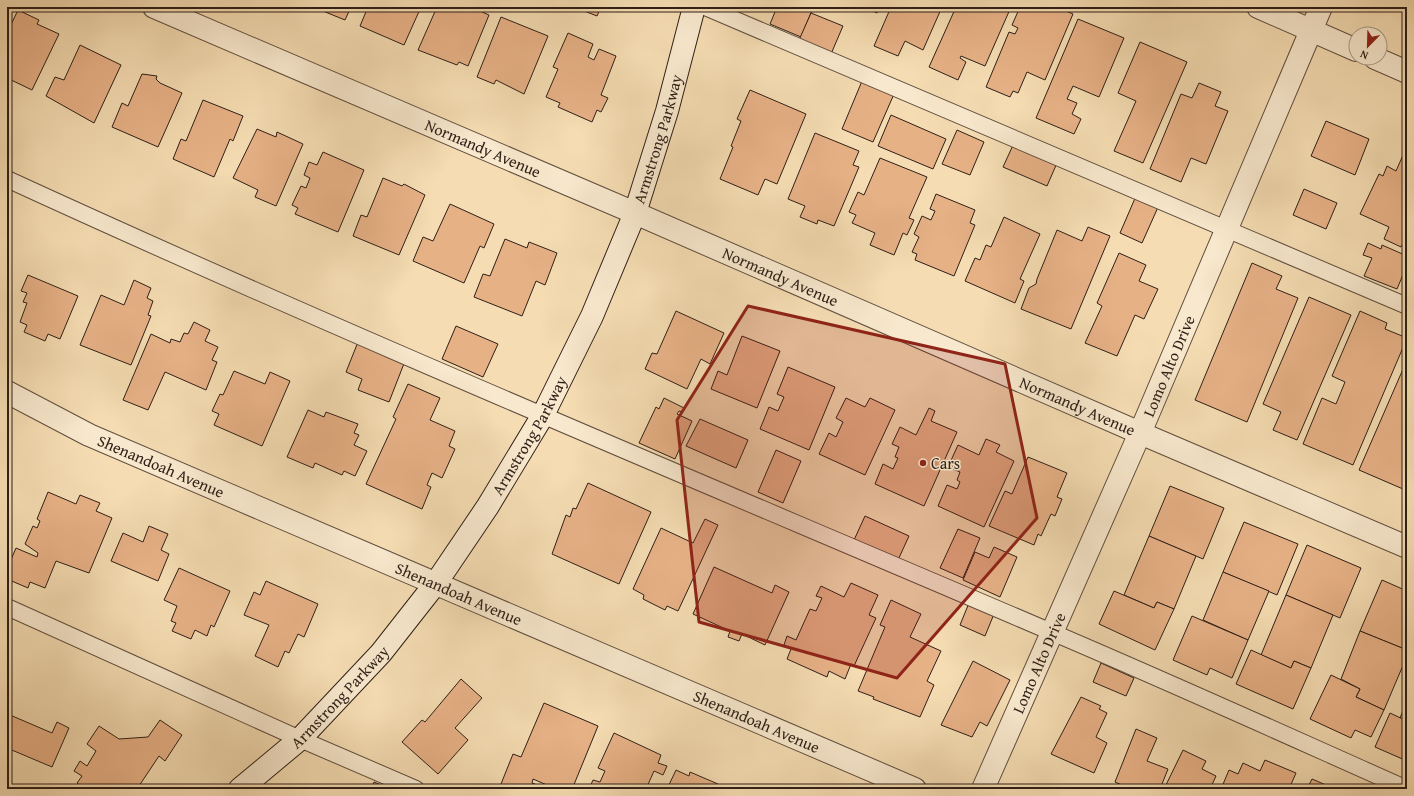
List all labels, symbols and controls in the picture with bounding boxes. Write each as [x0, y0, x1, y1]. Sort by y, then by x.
north arrow [1348, 26, 1388, 66]
text: N [1357, 46, 1371, 64]
street label: Armstrong Parkway [627, 72, 688, 207]
street label: Normandy Avenue [421, 112, 545, 183]
street label: Normandy Avenue [719, 241, 842, 312]
street label: Lomo Alto Drive [1136, 311, 1201, 420]
street label: Normandy Avenue [1016, 370, 1139, 442]
street label: Armstrong Parkway [485, 372, 573, 500]
street label: Shenandoah Avenue [94, 428, 228, 504]
place label: Cars [931, 451, 960, 475]
marker: Cars [918, 458, 928, 468]
street label: Shenandoah Avenue [392, 556, 526, 631]
street label: Lomo Alto Drive [1006, 608, 1072, 717]
street label: Armstrong Parkway [285, 640, 395, 754]
street label: Shenandoah Avenue [690, 683, 824, 759]

